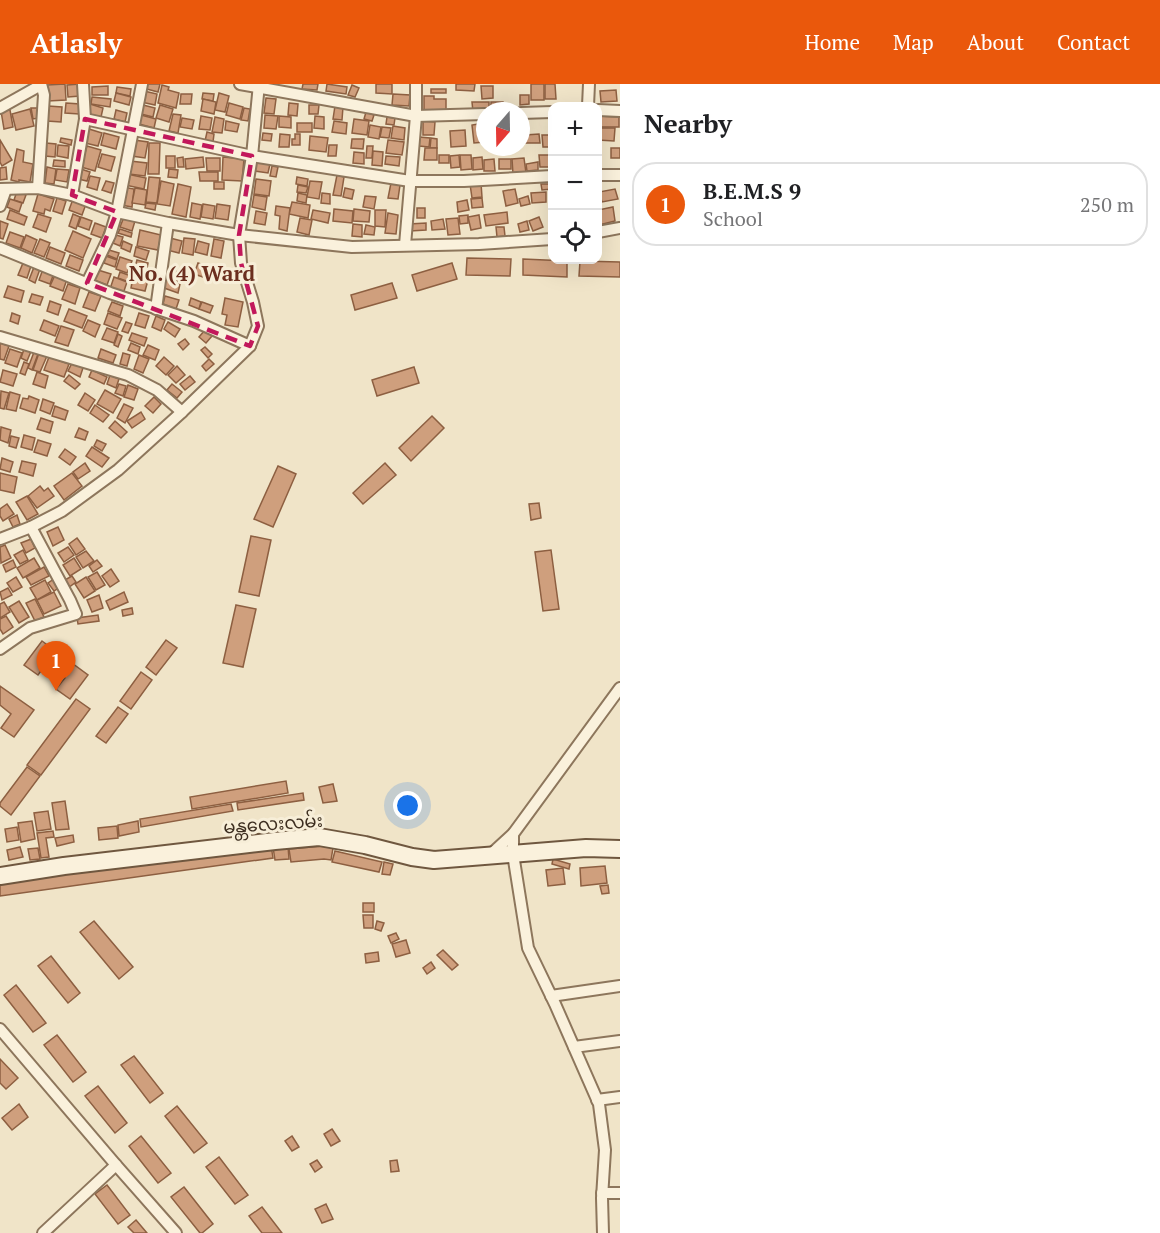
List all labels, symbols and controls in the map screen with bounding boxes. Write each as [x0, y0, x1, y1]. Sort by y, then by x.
text: Atlasly [30, 24, 122, 61]
text: Home [804, 28, 860, 56]
text: Map [893, 28, 934, 56]
text: About [967, 28, 1024, 56]
text: Contact [1057, 28, 1130, 56]
north arrow [476, 102, 530, 156]
map controls [548, 102, 602, 264]
button: + [548, 102, 602, 156]
text: Nearby [644, 106, 732, 140]
button: − [548, 156, 602, 210]
text: B.E.M.S 9 [703, 176, 801, 205]
text: 1 [660, 191, 671, 218]
text: 250 m [1080, 191, 1134, 218]
text: School [703, 205, 763, 232]
button: locate [548, 210, 602, 264]
district label: No. (4) Ward [129, 259, 256, 287]
pin: 1 [36, 642, 76, 691]
your location [393, 791, 422, 820]
street label: မန္တလေးလမ်း [222, 808, 324, 842]

